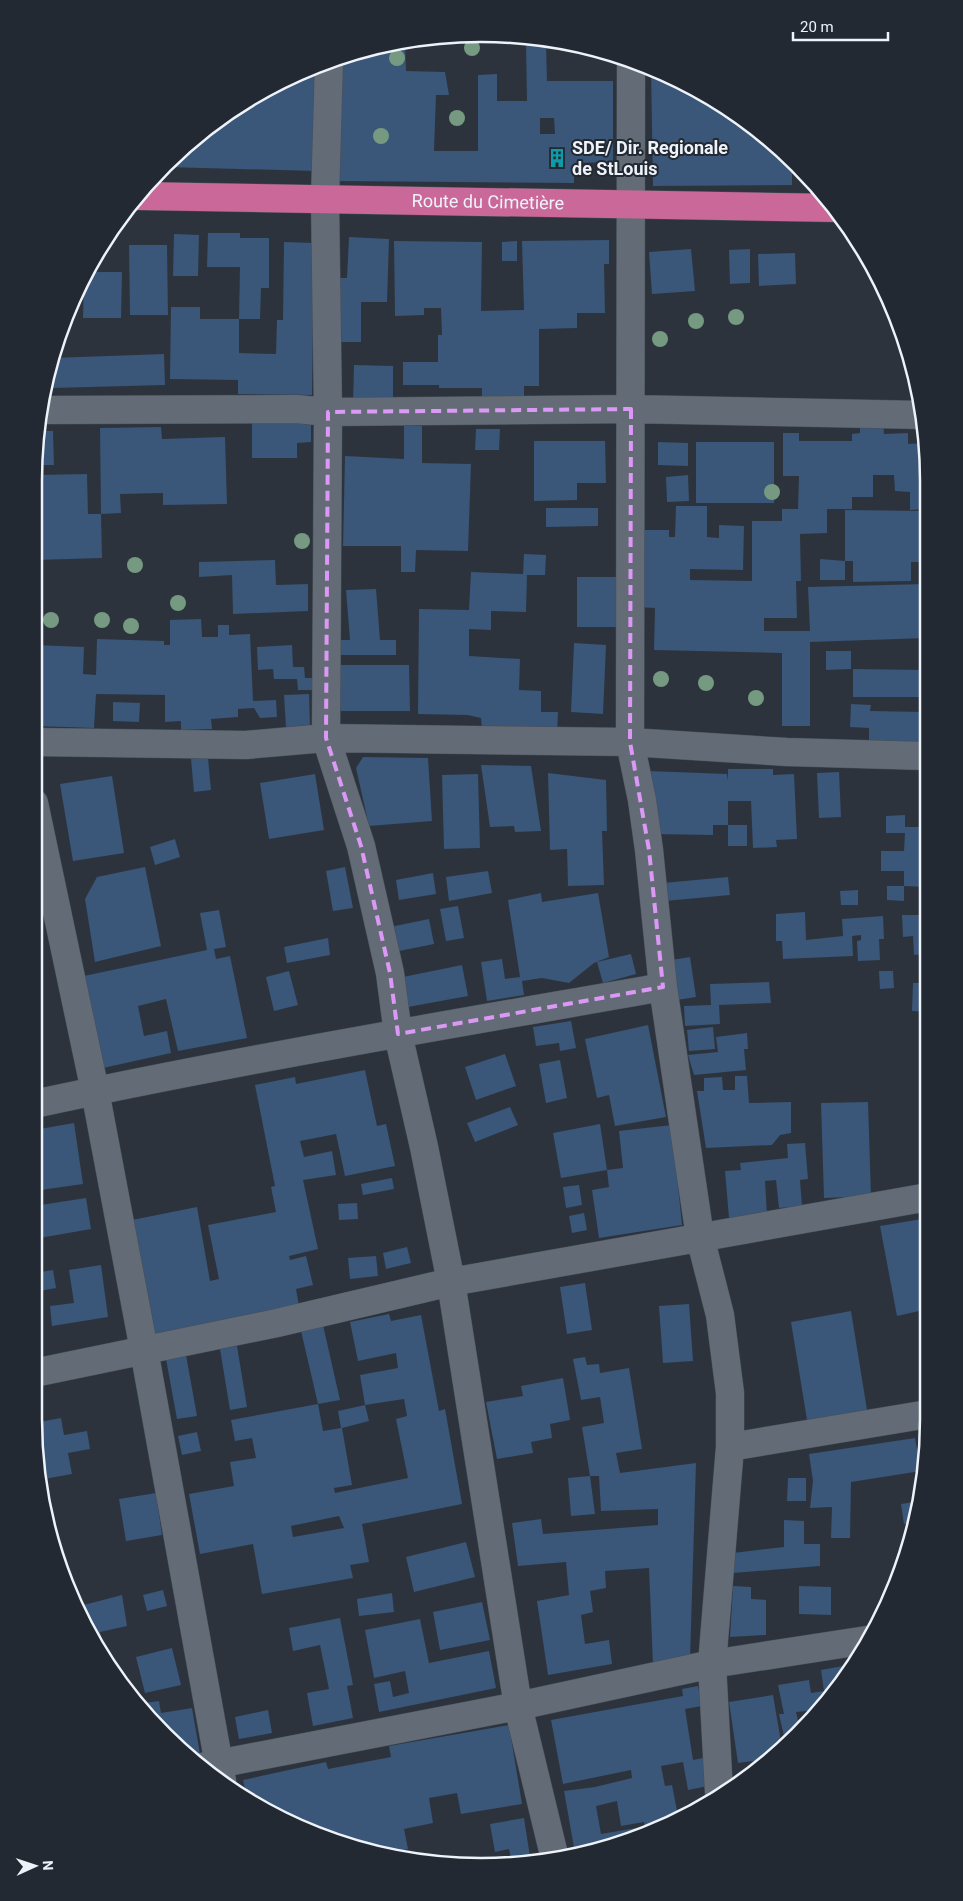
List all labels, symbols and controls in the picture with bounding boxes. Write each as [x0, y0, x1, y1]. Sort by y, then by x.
scale bar [793, 10, 888, 42]
text: 20 m [800, 18, 834, 36]
place label: SDE/ Dir. Regionale de StLouis [572, 137, 728, 179]
building icon: SDE/ Dir. Regionale de StLouis [546, 147, 568, 169]
street label: Route du Cimetière [412, 190, 564, 213]
north arrow [10, 1841, 60, 1891]
text: N [40, 1860, 56, 1871]

